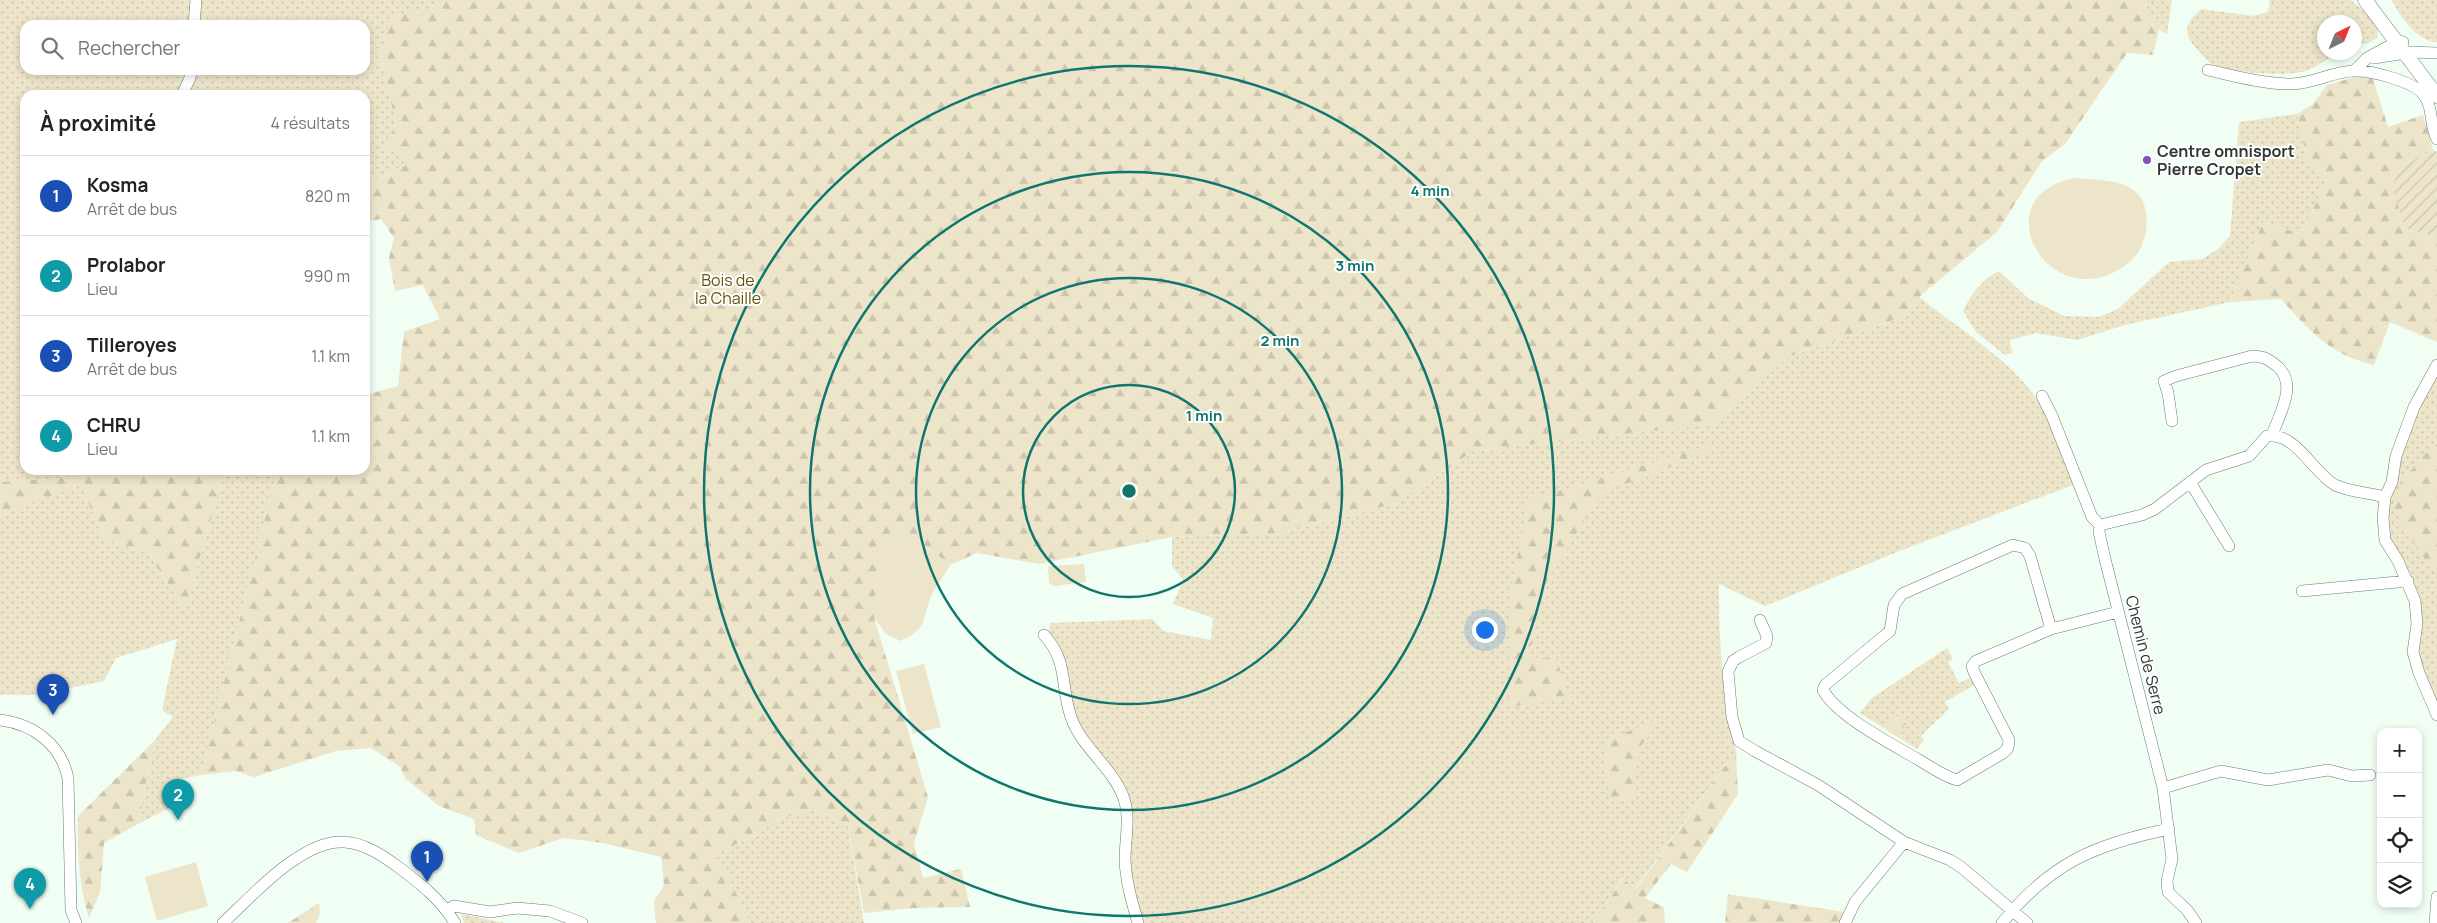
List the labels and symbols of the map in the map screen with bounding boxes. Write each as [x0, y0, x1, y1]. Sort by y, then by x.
north arrow [2317, 15, 2362, 60]
place label: Centre omnisport Pierre Cropet [2157, 140, 2295, 180]
marker: Centre omnisport Pierre Cropet [2141, 154, 2153, 166]
text: 4 min [1410, 180, 1450, 201]
text: 3 min [1336, 255, 1374, 276]
park label: Bois de la Chaille [695, 269, 761, 309]
text: 2 min [1260, 330, 1300, 351]
text: 1 min [1186, 405, 1222, 426]
centre of rings [1120, 482, 1138, 500]
street label: Chemin de Serre [2121, 593, 2171, 717]
your location [1472, 617, 1498, 643]
pin: 3 [37, 674, 69, 715]
pin: 2 [162, 779, 194, 820]
pin: 1 [411, 841, 443, 882]
pin: 4 [14, 868, 46, 909]

